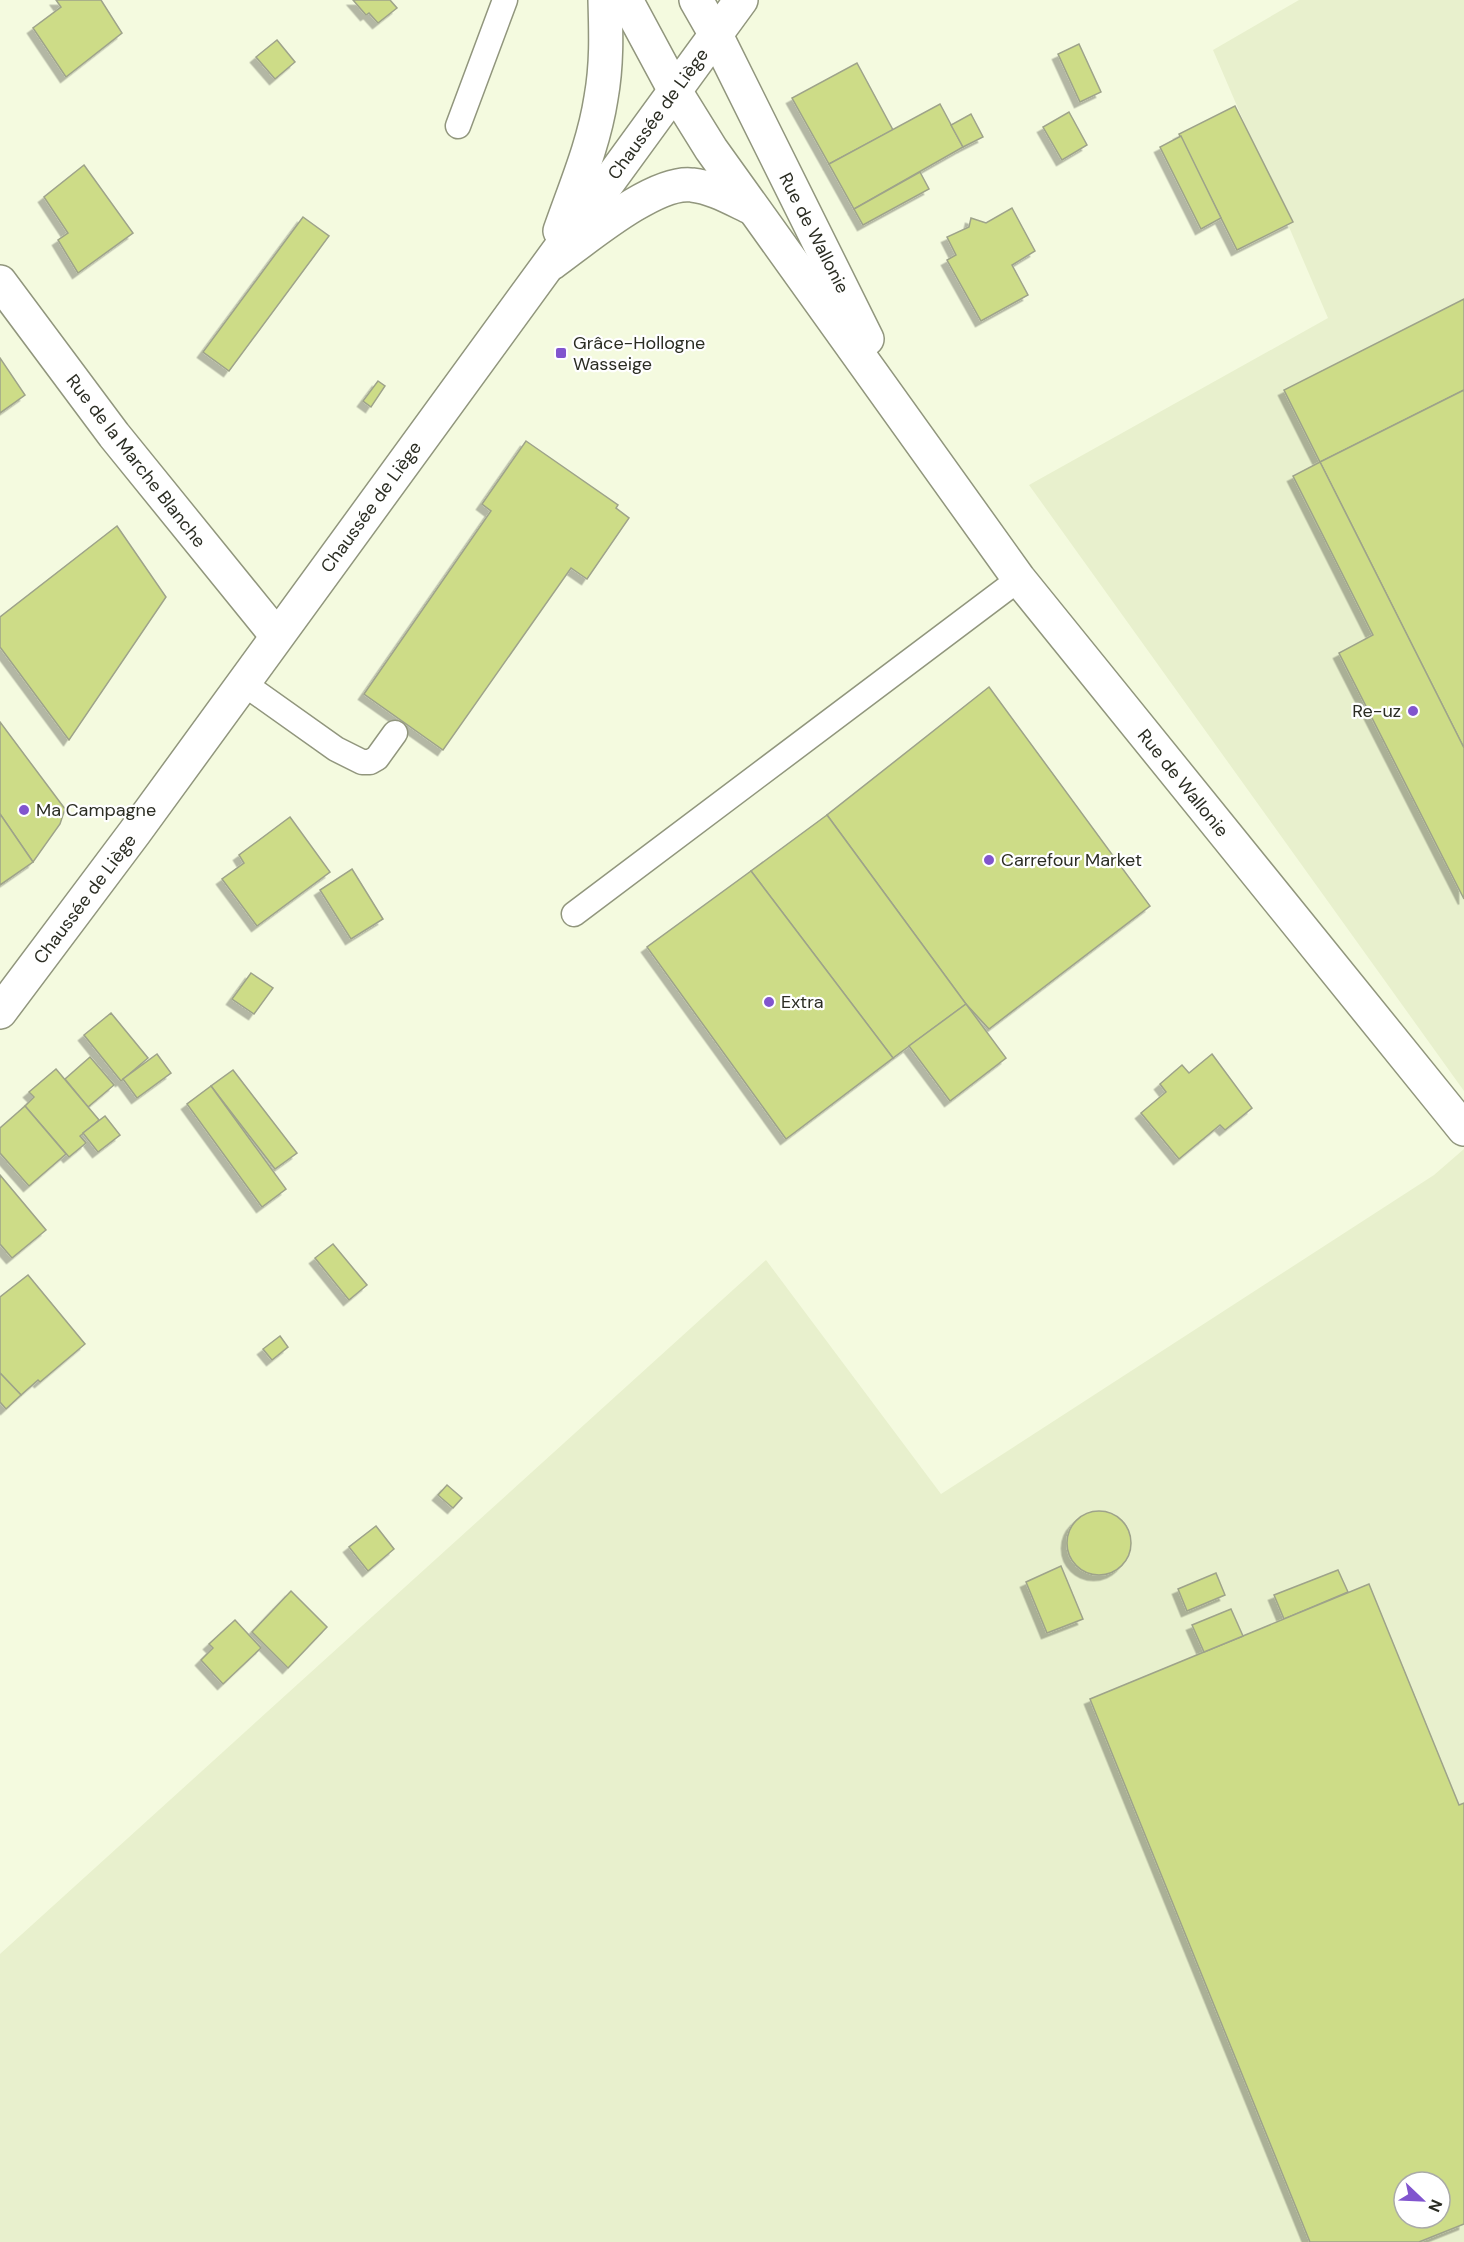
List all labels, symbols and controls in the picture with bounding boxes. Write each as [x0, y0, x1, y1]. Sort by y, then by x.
street label: Chaussée de Liège [602, 43, 714, 185]
street label: Rue de Wallonie [773, 169, 855, 297]
place label: Grâce-Hollogne Wasseige [573, 331, 705, 376]
marker: Grâce-Hollogne Wasseige [554, 346, 568, 360]
street label: Rue de la Marche Blanche [61, 369, 211, 553]
street label: Chaussée de Liège [315, 436, 427, 578]
place label: Re-uz [1352, 699, 1401, 723]
marker: Re-uz [1406, 704, 1420, 718]
street label: Rue de Wallonie [1132, 724, 1234, 842]
place label: Ma Campagne [36, 798, 156, 822]
marker: Ma Campagne [17, 803, 31, 817]
street label: Chaussée de Liège [28, 829, 142, 969]
place label: Carrefour Market [1001, 848, 1142, 872]
marker: Carrefour Market [982, 853, 996, 867]
place label: Extra [781, 990, 824, 1014]
marker: Extra [762, 995, 776, 1009]
north arrow [1392, 2170, 1452, 2230]
text: N [1423, 2196, 1447, 2215]

